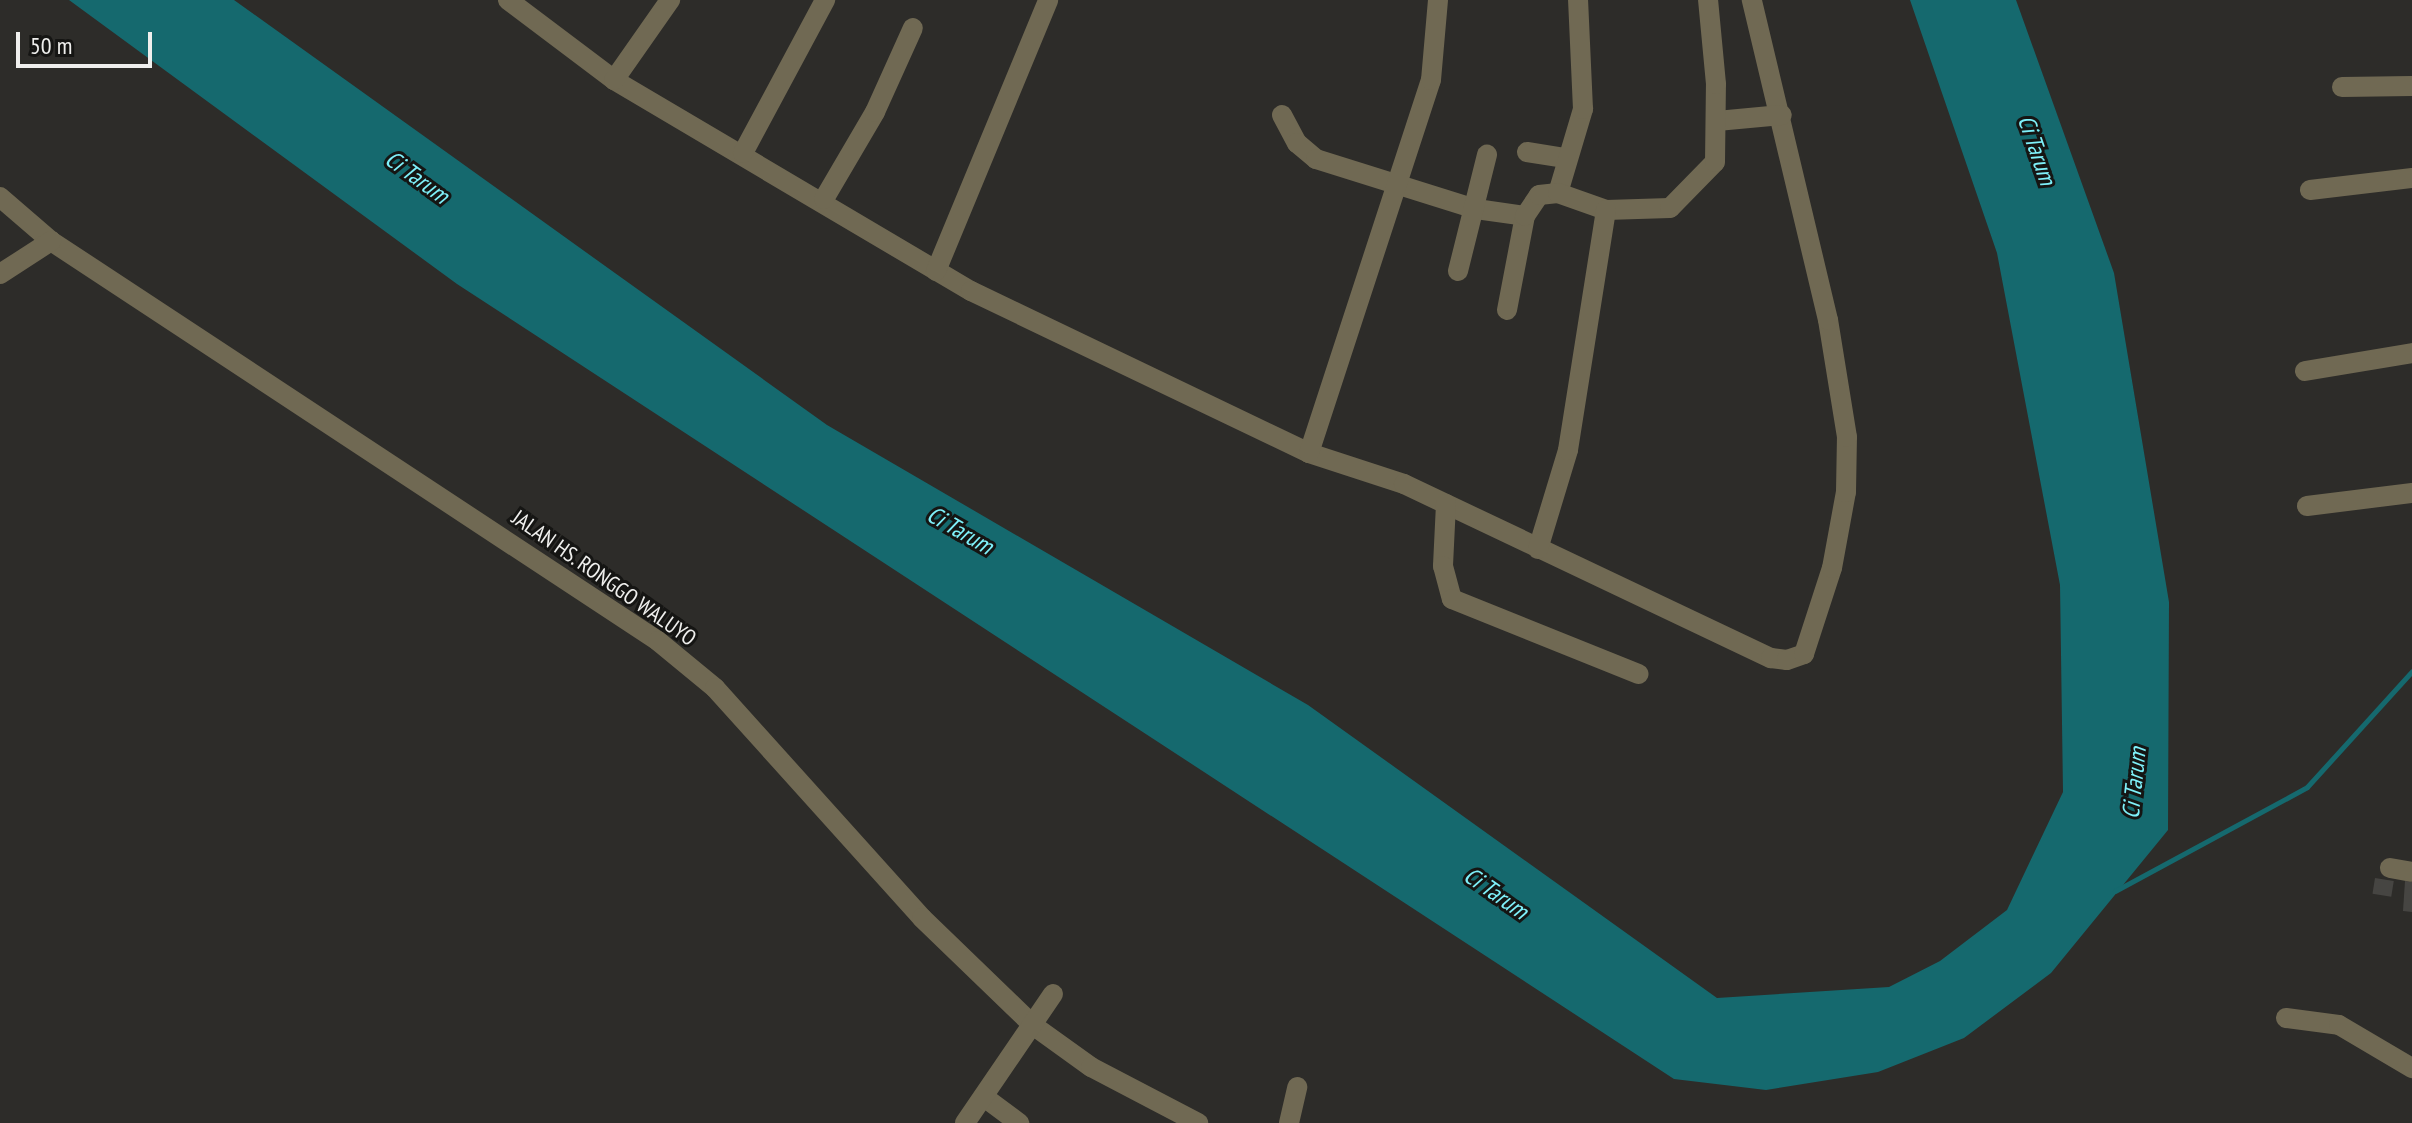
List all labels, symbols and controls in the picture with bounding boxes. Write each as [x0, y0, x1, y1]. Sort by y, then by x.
scale bar [20, 16, 156, 66]
text: 50 m [30, 30, 72, 61]
water label: Ci Tarum [2012, 111, 2062, 189]
water label: Ci Tarum [379, 144, 455, 210]
water label: Ci Tarum [922, 499, 998, 561]
street label: JALAN HS. RONGGO WALUYO [506, 504, 702, 652]
water label: Ci Tarum [2116, 746, 2152, 820]
water label: Ci Tarum [1458, 861, 1534, 925]

